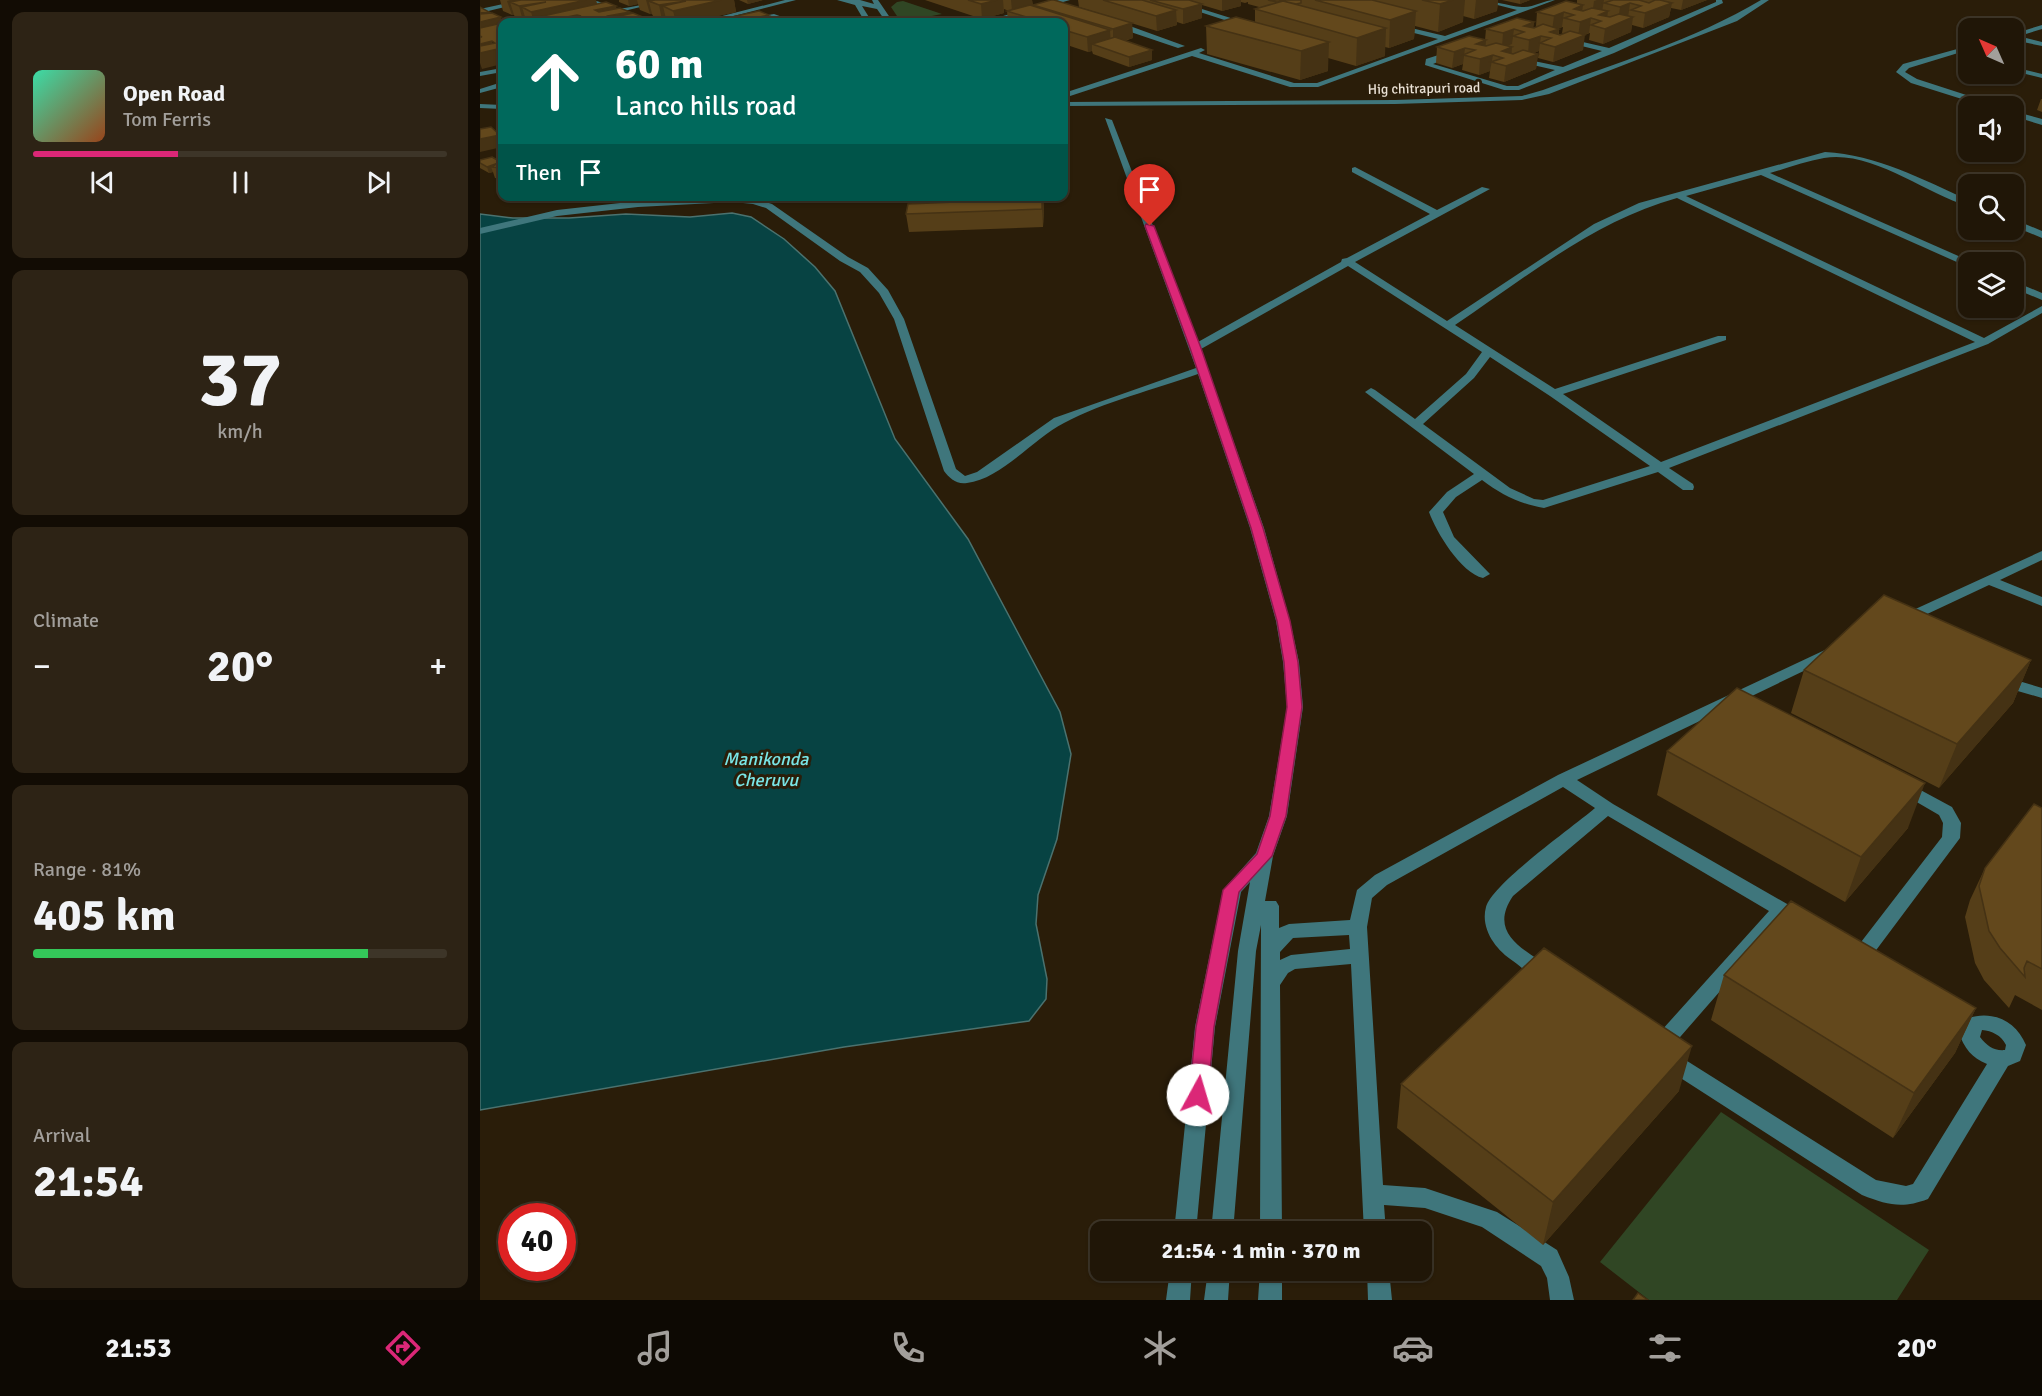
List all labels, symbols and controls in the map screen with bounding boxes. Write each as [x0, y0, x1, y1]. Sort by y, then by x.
north arrow [1958, 18, 2024, 84]
map controls [1958, 18, 2024, 318]
text: 60 m [615, 39, 704, 90]
icon: ahead [516, 42, 594, 120]
street label: Hig chitrapuri road [1368, 79, 1480, 98]
text: Open Road [123, 80, 225, 107]
text: Lanco hills road [615, 90, 796, 123]
button: sound [1958, 96, 2024, 162]
text: Tom Ferris [123, 107, 211, 132]
icon: arrive [574, 156, 607, 189]
text: Then [516, 159, 562, 186]
pin [1124, 164, 1175, 226]
icon: previous [86, 166, 119, 199]
icon: pause [224, 166, 257, 199]
icon: next [362, 166, 395, 199]
icon: arrive [1133, 173, 1166, 206]
button: search [1958, 174, 2024, 240]
button: layers [1958, 252, 2024, 318]
text: 37 [198, 332, 282, 428]
text: km/h [217, 419, 263, 444]
text: Climate [33, 608, 99, 633]
text: 20° [207, 639, 273, 694]
text: − [33, 646, 51, 687]
text: + [429, 646, 447, 687]
water label: Manikonda Cheruvu [724, 748, 809, 791]
text: Range · 81% [33, 857, 141, 882]
text: 405 km [33, 888, 176, 943]
position arrow [1166, 1063, 1230, 1127]
text: Arrival [33, 1123, 91, 1148]
text: 21:54 [33, 1154, 143, 1209]
speed limit sign: 40 [498, 1203, 576, 1281]
text: 21:54 · 1 min · 370 m [1161, 1237, 1361, 1264]
icon: directions [382, 1327, 424, 1369]
icon: music [634, 1327, 676, 1369]
icon: phone [887, 1327, 929, 1369]
icon: climate [1139, 1327, 1181, 1369]
icon: car [1392, 1327, 1434, 1369]
icon: filters [1644, 1327, 1686, 1369]
text: 21:53 [105, 1332, 172, 1365]
text: 20° [1897, 1332, 1937, 1365]

